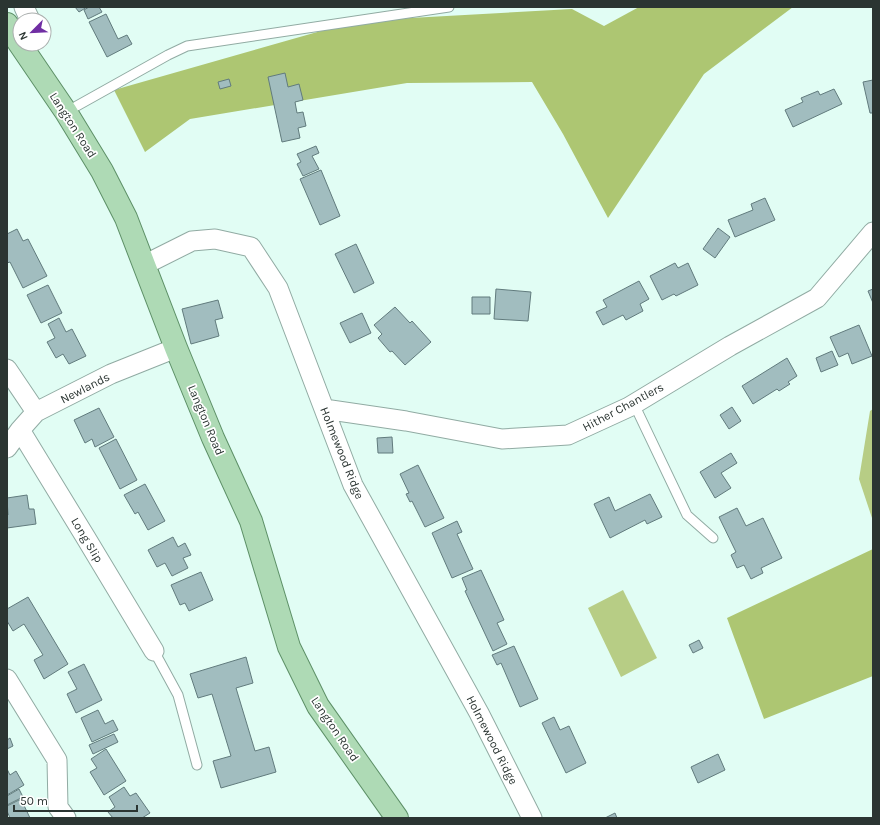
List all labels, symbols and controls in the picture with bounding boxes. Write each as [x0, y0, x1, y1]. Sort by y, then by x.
north arrow [12, 12, 52, 52]
text: N [16, 30, 31, 42]
street label: Langton Road [47, 90, 99, 160]
street label: Newlands [58, 370, 112, 406]
street label: Hither Chantlers [580, 380, 666, 434]
street label: Langton Road [185, 383, 227, 457]
street label: Holmewood Ridge [317, 405, 367, 501]
street label: Long Slip [68, 515, 106, 565]
street label: Holmewood Ridge [463, 693, 521, 787]
street label: Langton Road [308, 694, 362, 764]
scale bar [14, 787, 137, 813]
text: 50 m [20, 794, 48, 808]

